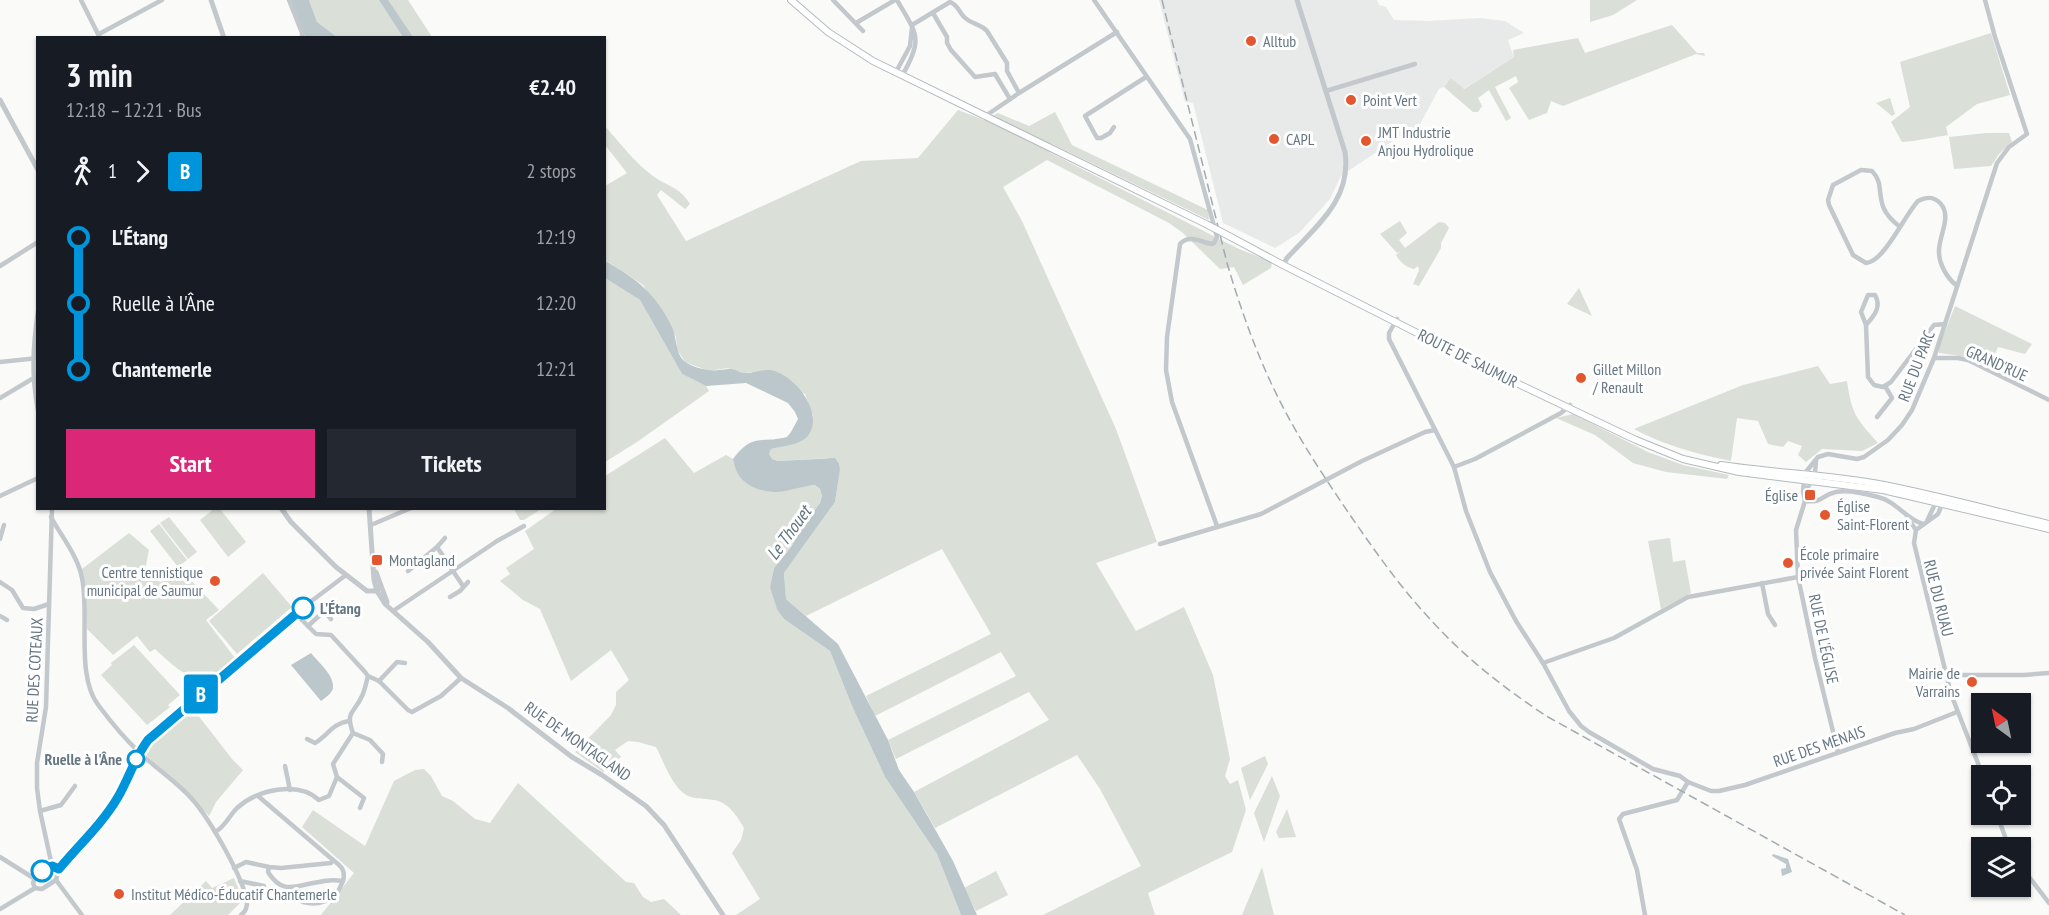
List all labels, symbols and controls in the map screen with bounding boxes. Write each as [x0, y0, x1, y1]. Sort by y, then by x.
place label: Alltub [1263, 31, 1296, 51]
marker: Alltub [1244, 34, 1258, 48]
text: 3 min [66, 53, 133, 96]
text: €2.40 [529, 73, 576, 101]
place label: Point Vert [1363, 90, 1418, 110]
marker: Point Vert [1344, 93, 1358, 107]
text: 12:18 – 12:21 · Bus [66, 97, 201, 123]
place label: JMT Industrie Anjou Hydrolique [1377, 122, 1474, 160]
place label: CAPL [1286, 129, 1315, 149]
marker: CAPL [1267, 132, 1281, 146]
marker: JMT Industrie Anjou Hydrolique [1359, 134, 1373, 148]
icon: walk [66, 155, 99, 188]
icon: forward [126, 155, 159, 188]
text: 1 [108, 158, 117, 184]
text: B [180, 158, 190, 185]
text: 2 stops [527, 158, 576, 184]
text: L'Étang [112, 223, 168, 251]
text: 12:19 [536, 224, 576, 250]
text: Ruelle à l'Âne [112, 289, 215, 317]
text: 12:20 [536, 290, 576, 316]
street label: ROUTE DE SAUMUR [1415, 324, 1522, 392]
street label: RUE DU PARC [1893, 327, 1939, 405]
street label: GRAND'RUE [1963, 341, 2031, 385]
text: Chantemerle [112, 355, 212, 383]
text: 12:21 [536, 356, 576, 382]
place label: Gillet Millon / Renault [1592, 359, 1661, 397]
marker: Gillet Millon / Renault [1574, 371, 1588, 385]
button: Start [66, 429, 315, 498]
button: Tickets [327, 429, 576, 498]
place label: Église [1765, 485, 1798, 505]
marker: Église [1803, 488, 1817, 502]
place label: Église Saint-Florent [1837, 496, 1910, 534]
water label: Le Thouet [761, 499, 817, 564]
marker: Église Saint-Florent [1818, 508, 1832, 522]
place label: École primaire privée Saint Florent [1800, 544, 1909, 582]
place label: Montagland [389, 550, 455, 570]
marker: Montagland [370, 553, 384, 567]
marker: École primaire privée Saint Florent [1781, 556, 1795, 570]
street label: RUE DU RUAU [1920, 558, 1958, 638]
place label: Centre tennistique municipal de Saumur [87, 562, 204, 600]
marker: Centre tennistique municipal de Saumur [208, 574, 222, 588]
street label: RUE DE L'ÉGLISE [1805, 592, 1843, 686]
marker: L'Étang [292, 597, 314, 619]
place label: L'Étang [320, 598, 361, 618]
street label: RUE DES COTEAUX [21, 617, 47, 723]
place label: Mairie de Varrains [1909, 663, 1960, 701]
line badge: B [182, 674, 220, 714]
marker: Mairie de Varrains [1965, 675, 1979, 689]
text: B [196, 681, 206, 708]
north arrow [1971, 693, 2031, 753]
map controls [1971, 693, 2031, 897]
street label: RUE DE MONTAGLAND [521, 697, 635, 785]
street label: RUE DES MENAIS [1771, 721, 1868, 771]
place label: Ruelle à l'Âne [44, 749, 122, 769]
marker: Ruelle à l'Âne [127, 750, 145, 768]
button: locate [1971, 765, 2031, 825]
button: layers [1971, 837, 2031, 897]
unlabelled marker [31, 860, 53, 882]
place label: Institut Médico-Éducatif Chantemerle [131, 884, 337, 904]
marker: Institut Médico-Éducatif Chantemerle [112, 887, 126, 901]

